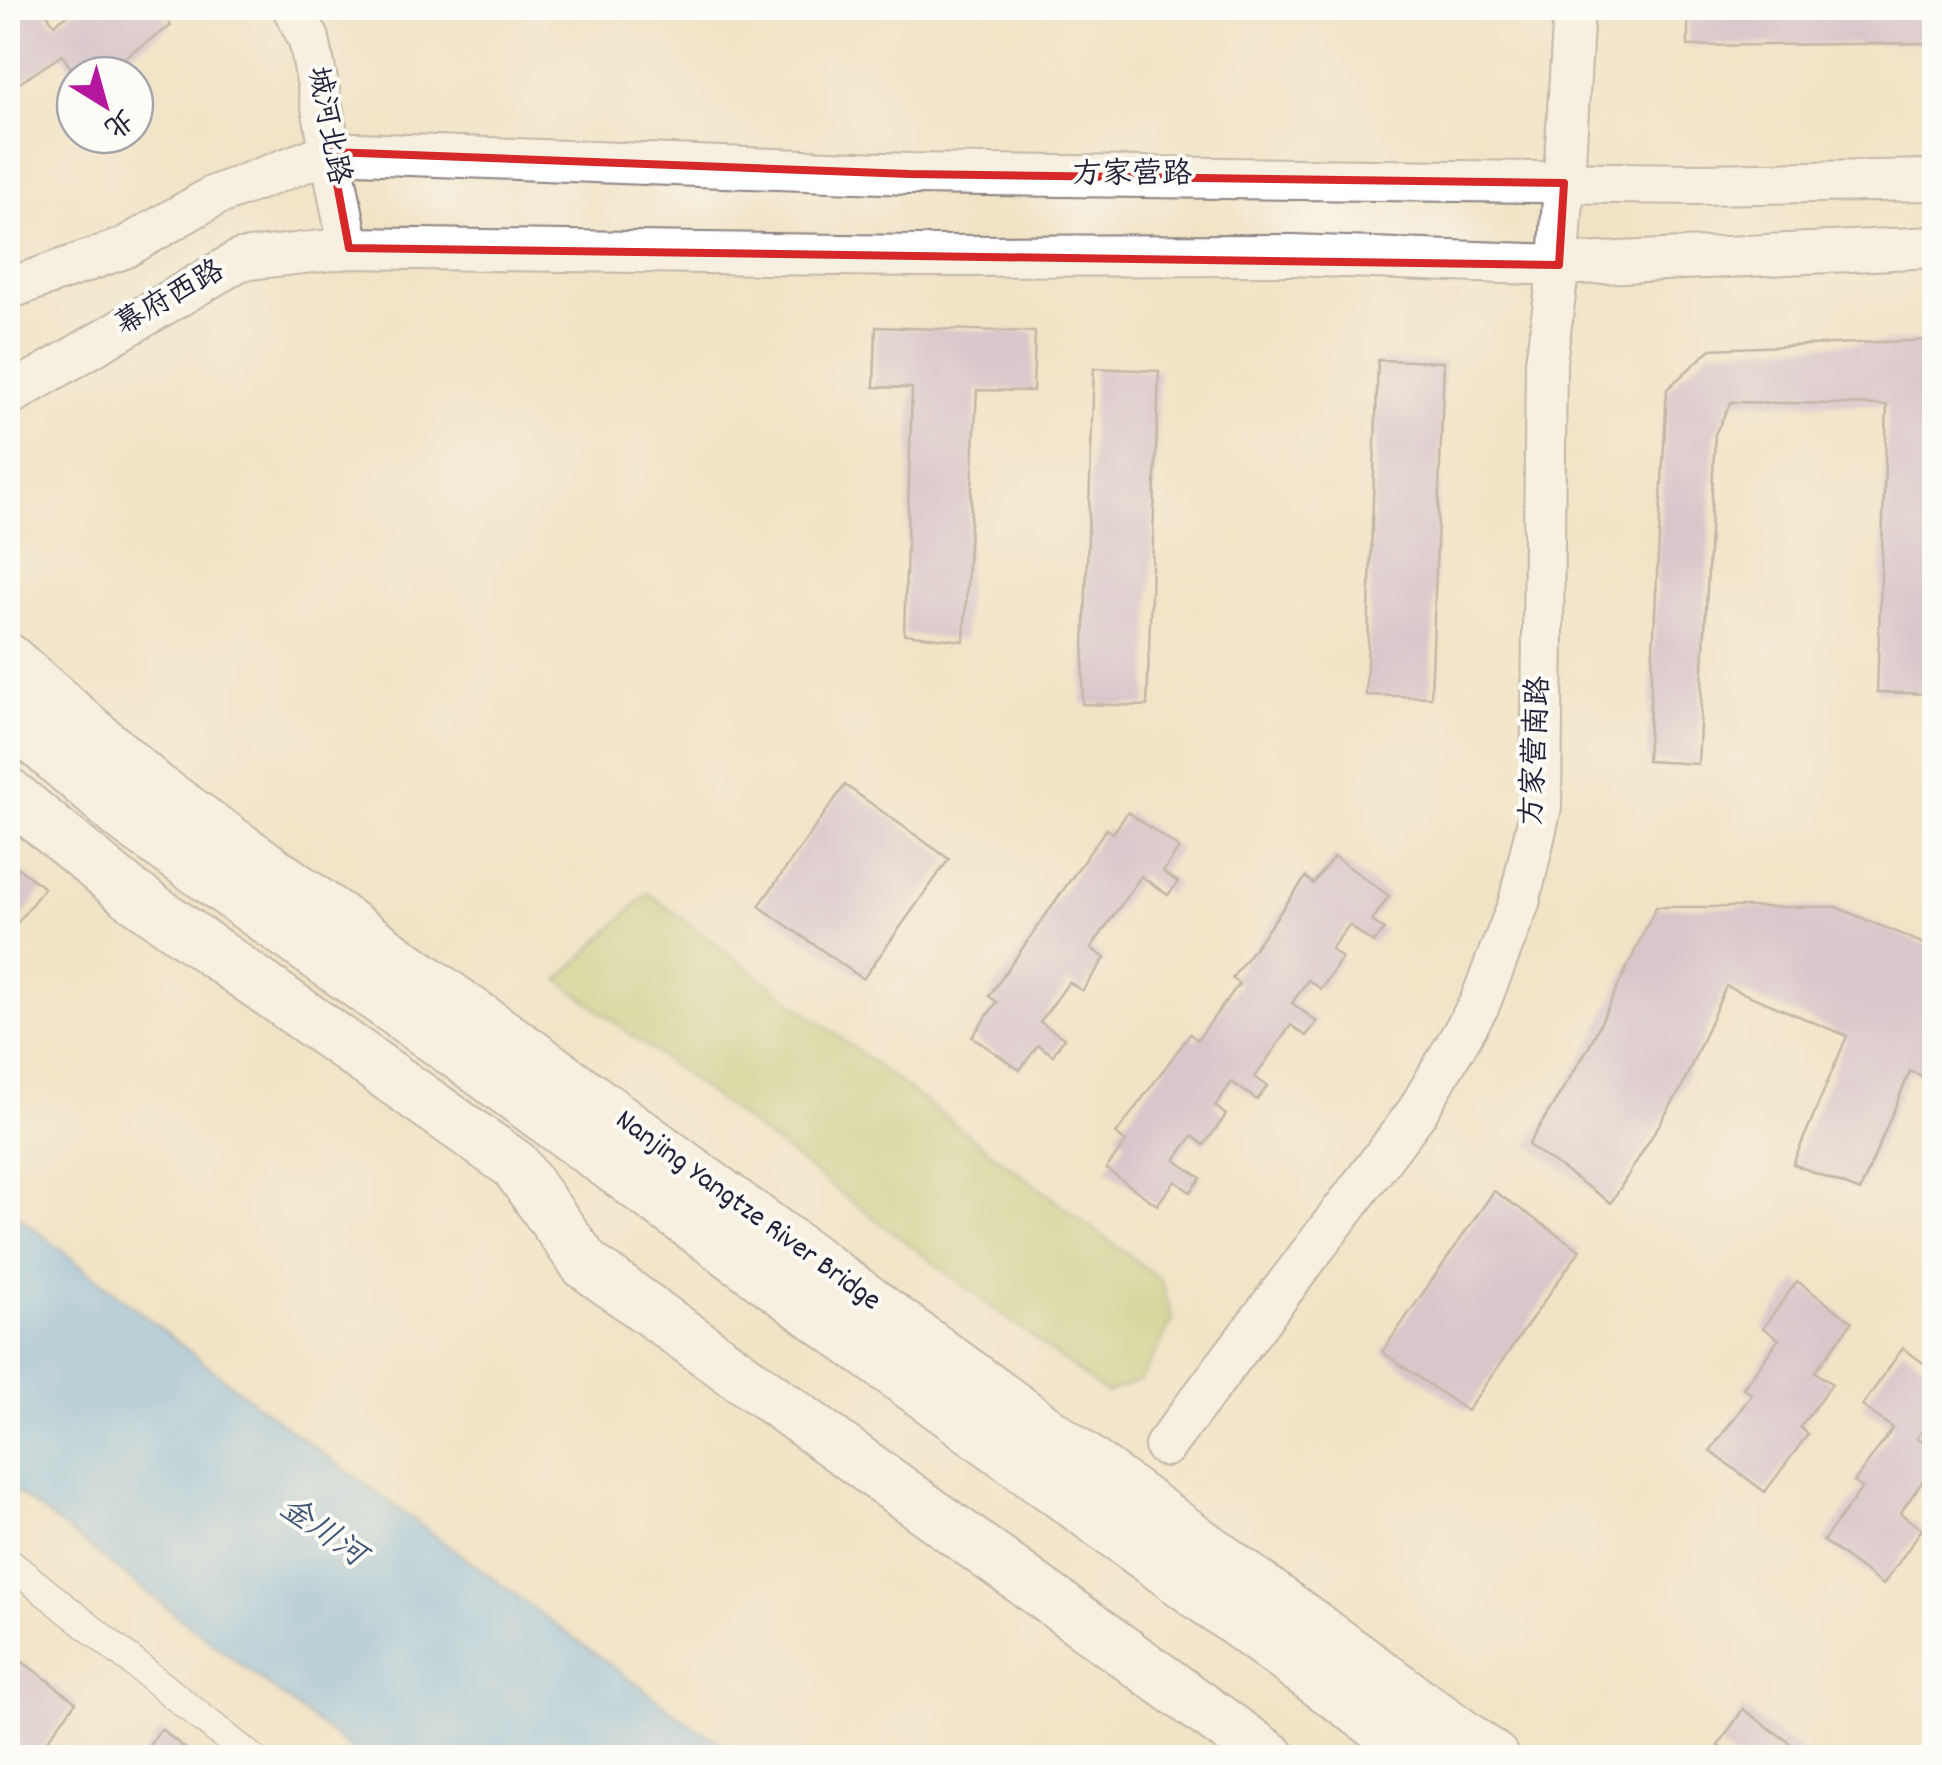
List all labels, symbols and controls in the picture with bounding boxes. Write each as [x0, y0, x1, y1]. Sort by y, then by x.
north arrow [55, 55, 155, 155]
street label: 城河北路 [293, 63, 359, 189]
text: 北 [94, 97, 140, 145]
street label: 方家营路 [1072, 155, 1192, 198]
street label: 幕府西路 [108, 251, 234, 349]
street label: 方家营南路 [1513, 675, 1563, 827]
street label: Nanjing Yangtze River Bridge [605, 1101, 889, 1323]
water label: 金川河 [268, 1488, 378, 1583]

